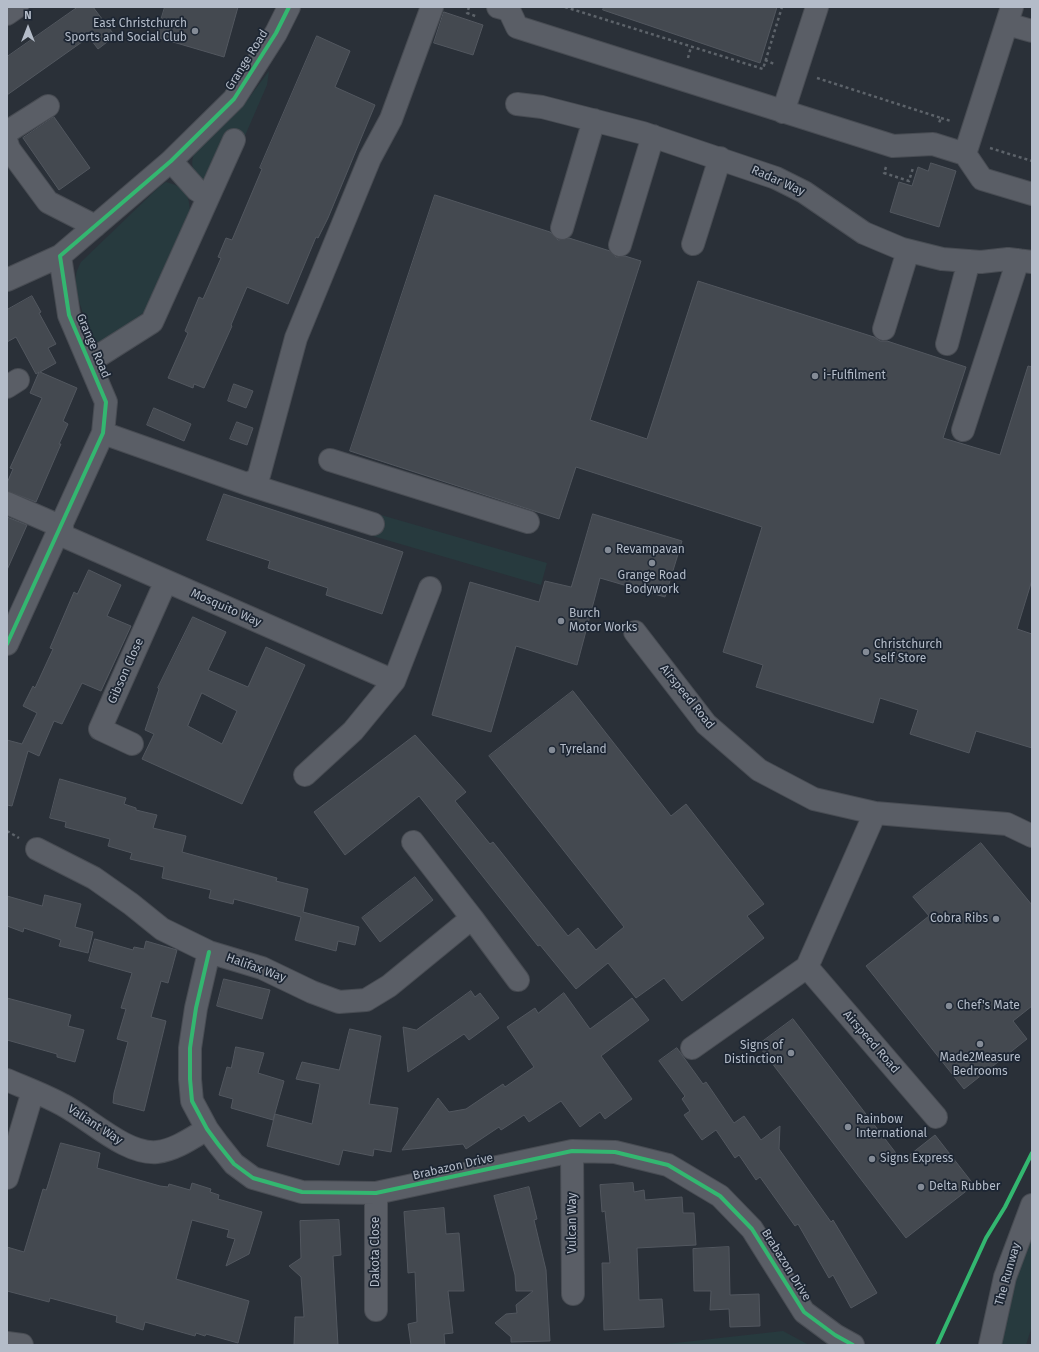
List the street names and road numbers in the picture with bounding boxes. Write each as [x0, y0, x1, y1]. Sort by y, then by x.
street label: Grange Road [223, 27, 271, 93]
street label: Radar Way [749, 163, 807, 199]
street label: Grange Road [73, 312, 113, 380]
street label: Mosquito Way [189, 586, 263, 630]
street label: Gibson Close [105, 636, 147, 706]
street label: Airspeed Road [657, 662, 717, 732]
street label: Halifax Way [224, 951, 288, 985]
street label: Airspeed Road [840, 1008, 902, 1076]
street label: Valiant Way [65, 1102, 125, 1148]
street label: Brabazon Drive [411, 1151, 495, 1183]
street label: Vulcan Way [566, 1192, 580, 1254]
street label: Dakota Close [369, 1217, 383, 1287]
street label: Brabazon Drive [758, 1226, 814, 1304]
street label: The Runway [992, 1241, 1024, 1307]

